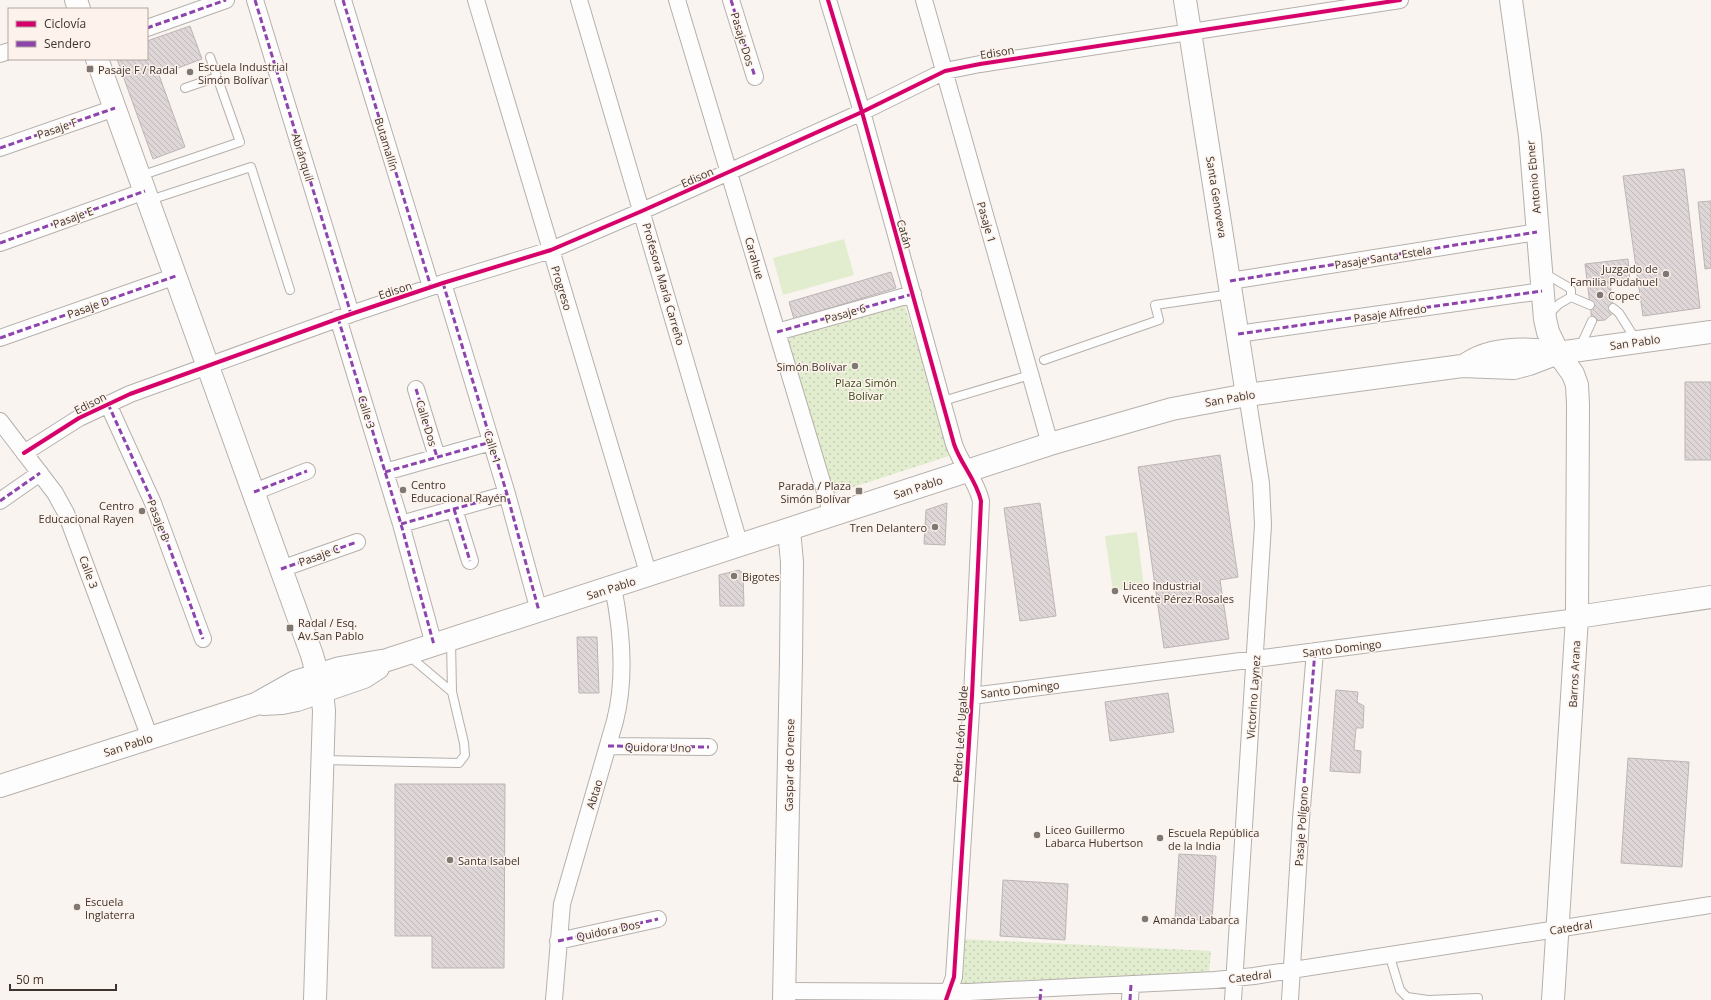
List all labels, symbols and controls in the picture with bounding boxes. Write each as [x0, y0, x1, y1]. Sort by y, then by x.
legend [8, 8, 148, 60]
street label: Pasaje Dos [728, 10, 758, 68]
text: Ciclovía [44, 15, 86, 32]
text: Sendero [44, 35, 91, 52]
street label: Edison [979, 42, 1015, 62]
place label: Escuela Industrial Simón Bolívar [198, 59, 288, 87]
place label: Pasaje F / Radal [98, 62, 178, 77]
marker: Pasaje F / Radal [85, 64, 95, 74]
marker: Escuela Industrial Simón Bolívar [185, 67, 195, 77]
street label: Pasaje F [35, 114, 79, 142]
street label: Butamallín [372, 115, 402, 173]
street label: Abránquil [289, 131, 317, 183]
street label: Antonio Ebner [1522, 139, 1544, 214]
street label: Santa Genoveva [1203, 155, 1231, 239]
street label: Edison [678, 163, 716, 191]
street label: Pasaje 1 [974, 200, 1000, 244]
street label: Pasaje E [51, 203, 95, 231]
street label: Catán [894, 218, 916, 250]
street label: Profesora María Carreño [639, 221, 689, 347]
street label: Carahue [742, 235, 768, 281]
street label: Pasaje Santa Estela [1333, 242, 1433, 272]
place label: Juzgado de Familia Pudahuel [1570, 261, 1658, 289]
street label: Progreso [548, 264, 576, 313]
marker: Juzgado de Familia Pudahuel [1661, 269, 1671, 279]
street label: Edison [376, 278, 414, 302]
place label: Copec [1608, 288, 1640, 303]
marker: Copec [1595, 290, 1605, 300]
street label: Pasaje D [65, 292, 111, 322]
street label: Pasaje 6 [823, 300, 867, 326]
street label: Pasaje Alfredo [1353, 300, 1428, 326]
street label: San Pablo [1609, 331, 1661, 353]
place label: Simón Bolívar [776, 359, 848, 374]
marker: Simón Bolívar [850, 361, 860, 371]
park label: Plaza Simón Bolívar [835, 375, 897, 403]
street label: San Pablo [1204, 386, 1257, 410]
street label: Edison [71, 389, 109, 417]
street label: Calle 3 [355, 394, 379, 430]
street label: Calle Dos [413, 398, 441, 448]
street label: Calle 1 [481, 429, 505, 465]
street label: San Pablo [892, 472, 945, 502]
place label: Centro Educacional Rayén [411, 477, 506, 505]
place label: Parada / Plaza Simón Bolívar [778, 478, 852, 506]
marker: Centro Educacional Rayén [398, 485, 408, 495]
marker: Parada / Plaza Simón Bolívar [854, 486, 864, 496]
street label: Pasaje B [144, 497, 174, 543]
place label: Centro Educacional Rayen [39, 498, 134, 526]
marker: Centro Educacional Rayen [137, 506, 147, 516]
place label: Tren Delantero [850, 520, 927, 535]
marker: Tren Delantero [930, 522, 940, 532]
street label: Pasaje C [296, 541, 342, 569]
street label: Calle 3 [76, 553, 102, 591]
place label: Bigotes [742, 569, 780, 584]
marker: Bigotes [729, 571, 739, 581]
street label: San Pablo [585, 573, 638, 603]
place label: Liceo Industrial Vicente Pérez Rosales [1123, 578, 1234, 606]
marker: Liceo Industrial Vicente Pérez Rosales [1110, 586, 1120, 596]
place label: Radal / Esq. Av.San Pablo [298, 615, 364, 643]
marker: Radal / Esq. Av.San Pablo [285, 623, 295, 633]
street label: Santo Domingo [1302, 636, 1383, 660]
street label: Barros Arana [1565, 640, 1583, 708]
street label: Victorino Laynez [1243, 655, 1263, 739]
street label: Santo Domingo [980, 677, 1061, 701]
street label: Pedro León Ugalde [949, 685, 971, 783]
street label: Gaspar de Orense [781, 719, 797, 811]
street label: San Pablo [102, 730, 155, 760]
street label: Quidora Uno [625, 739, 692, 755]
street label: Abtao [582, 777, 606, 811]
street label: Pasaje Polígono [1291, 785, 1311, 867]
place label: Liceo Guillermo Labarca Hubertson [1045, 822, 1143, 850]
place label: Escuela República de la India [1168, 825, 1259, 853]
marker: Liceo Guillermo Labarca Hubertson [1032, 830, 1042, 840]
marker: Escuela República de la India [1155, 833, 1165, 843]
place label: Santa Isabel [458, 853, 520, 868]
marker: Santa Isabel [445, 855, 455, 865]
place label: Escuela Inglaterra [85, 894, 135, 922]
marker: Escuela Inglaterra [72, 902, 82, 912]
place label: Amanda Labarca [1153, 912, 1239, 927]
marker: Amanda Labarca [1140, 914, 1150, 924]
street label: Quidora Dos [575, 916, 641, 944]
street label: Catedral [1548, 916, 1594, 938]
scale bar [10, 966, 116, 992]
street label: Catedral [1228, 966, 1272, 986]
text: 50 m [16, 971, 44, 988]

